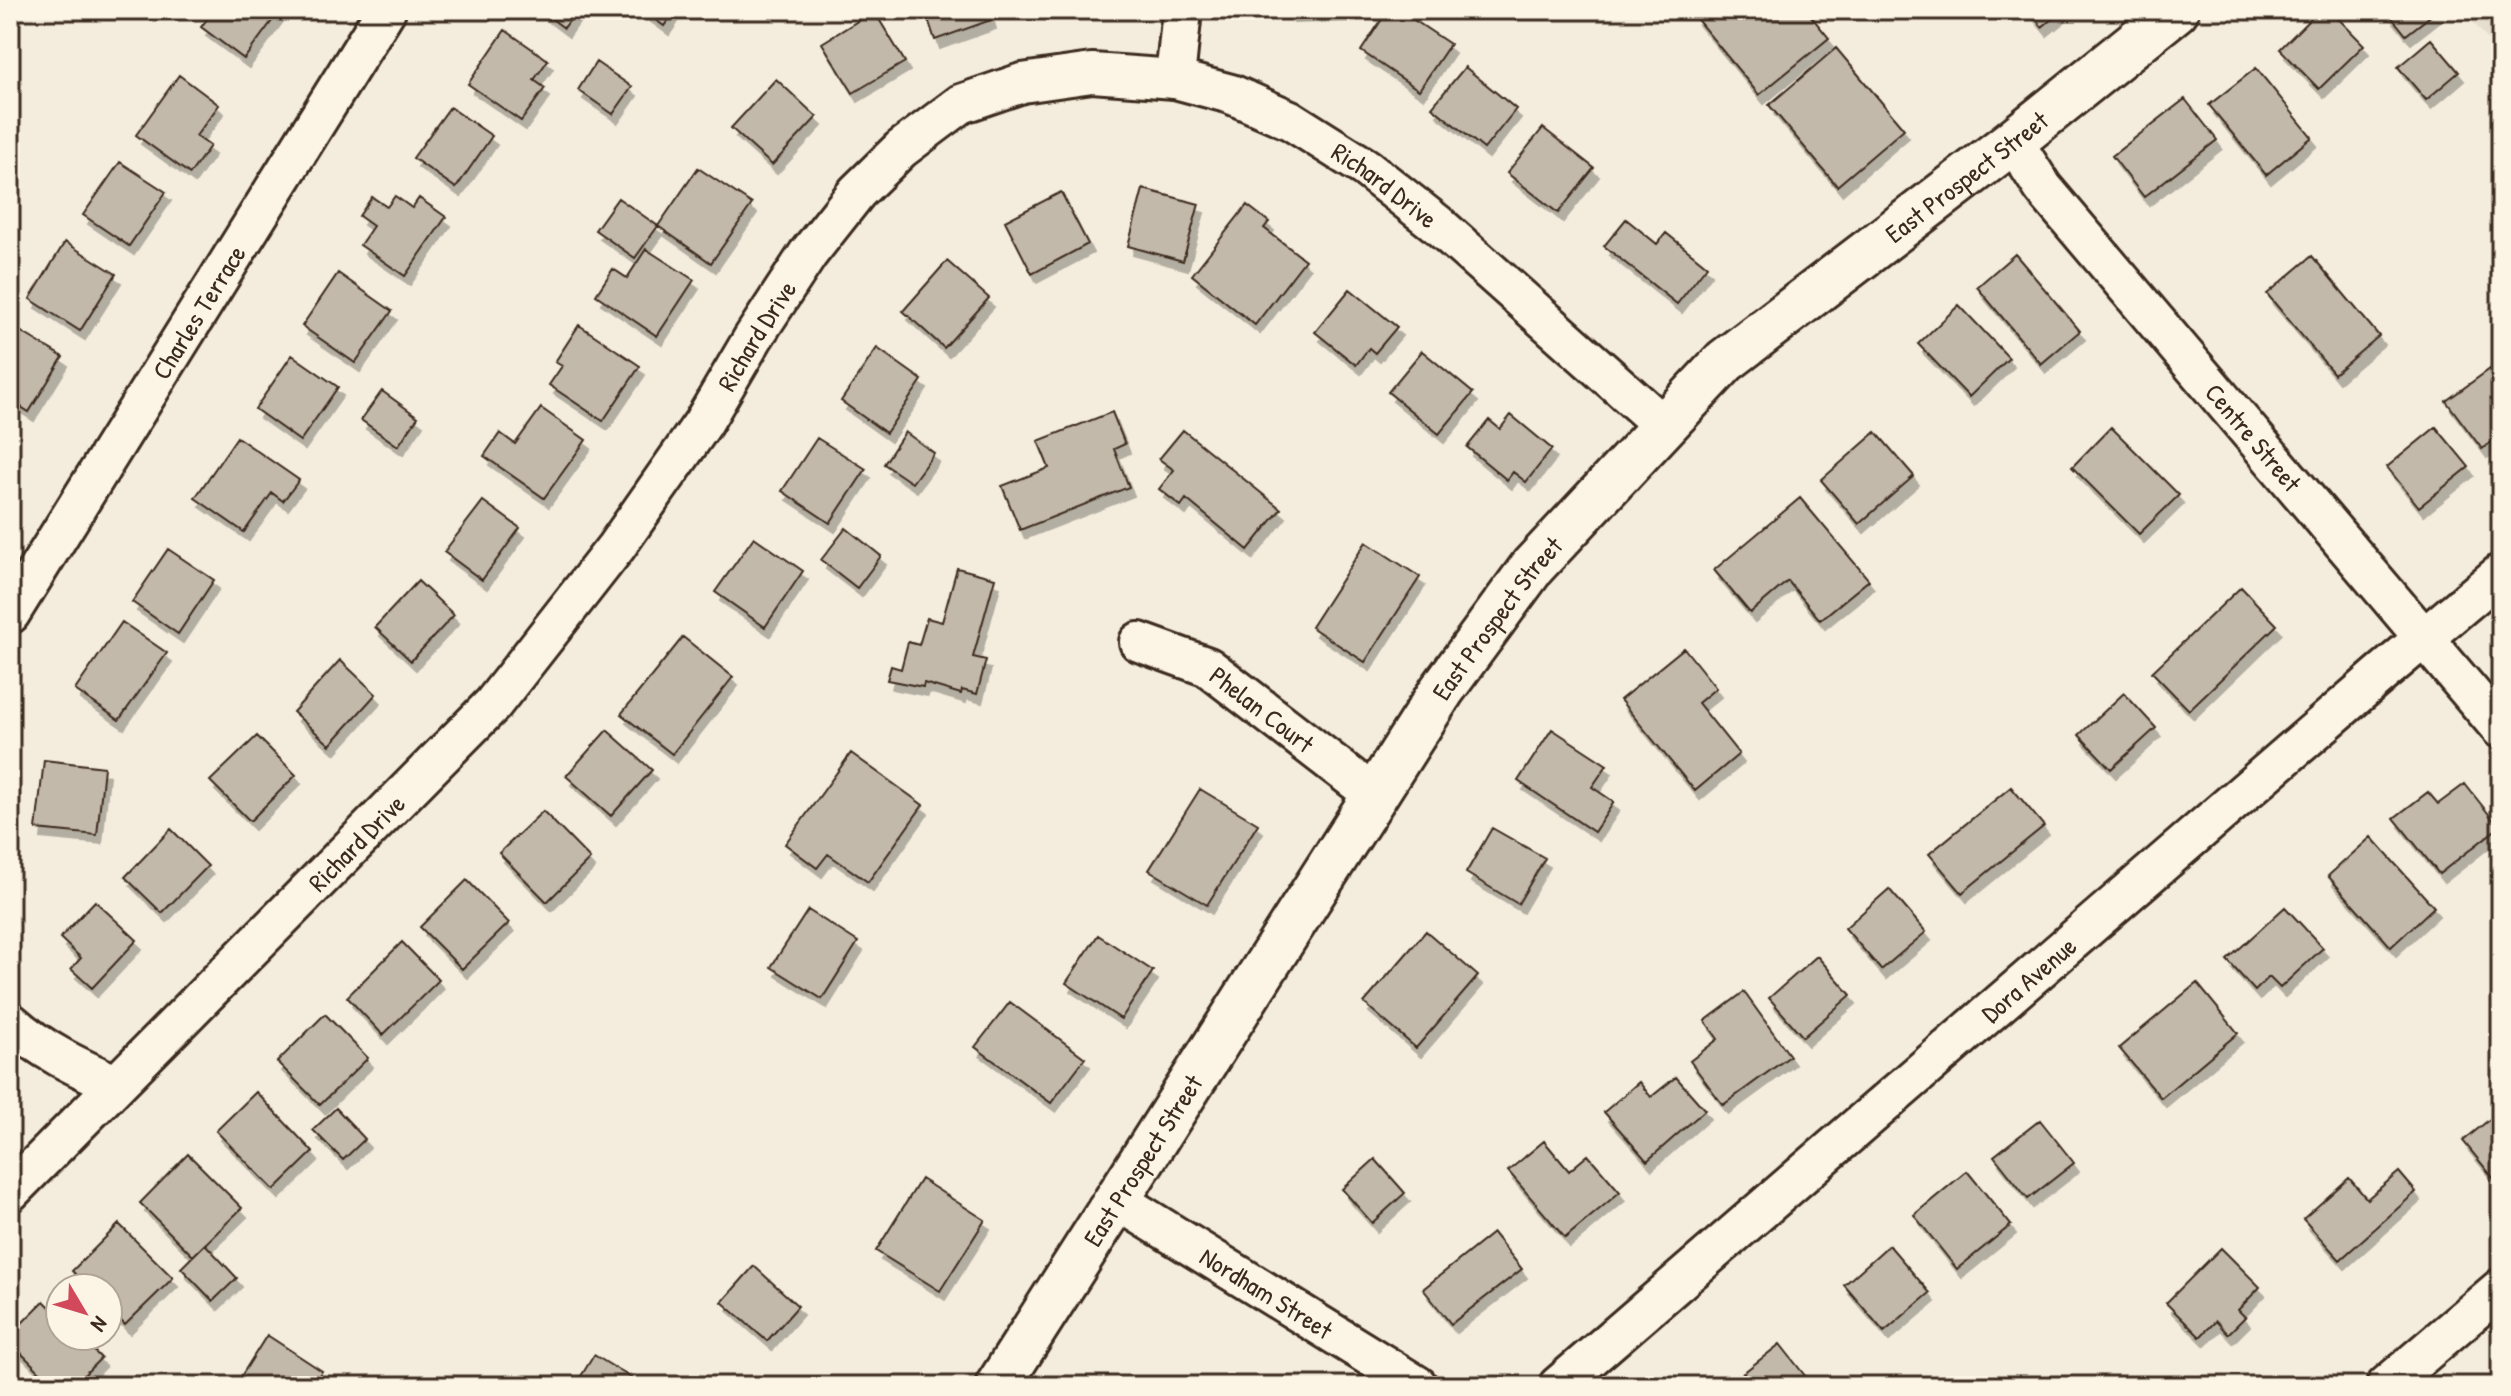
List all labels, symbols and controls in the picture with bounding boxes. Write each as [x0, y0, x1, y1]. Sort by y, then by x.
street label: East Prospect Street [1878, 102, 2056, 250]
street label: Richard Drive [1325, 134, 1445, 236]
street label: Charles Terrace [143, 238, 253, 385]
street label: Richard Drive [708, 273, 804, 397]
street label: Centre Street [2198, 375, 2311, 500]
street label: East Prospect Street [1423, 528, 1570, 706]
street label: Phelan Court [1203, 658, 1322, 761]
street label: Richard Drive [300, 786, 412, 899]
street label: Dora Avenue [1973, 928, 2083, 1030]
street label: East Prospect Street [1074, 1067, 1210, 1252]
street label: Nordham Street [1194, 1238, 1341, 1347]
north arrow [44, 1272, 124, 1352]
text: N [84, 1310, 115, 1338]

